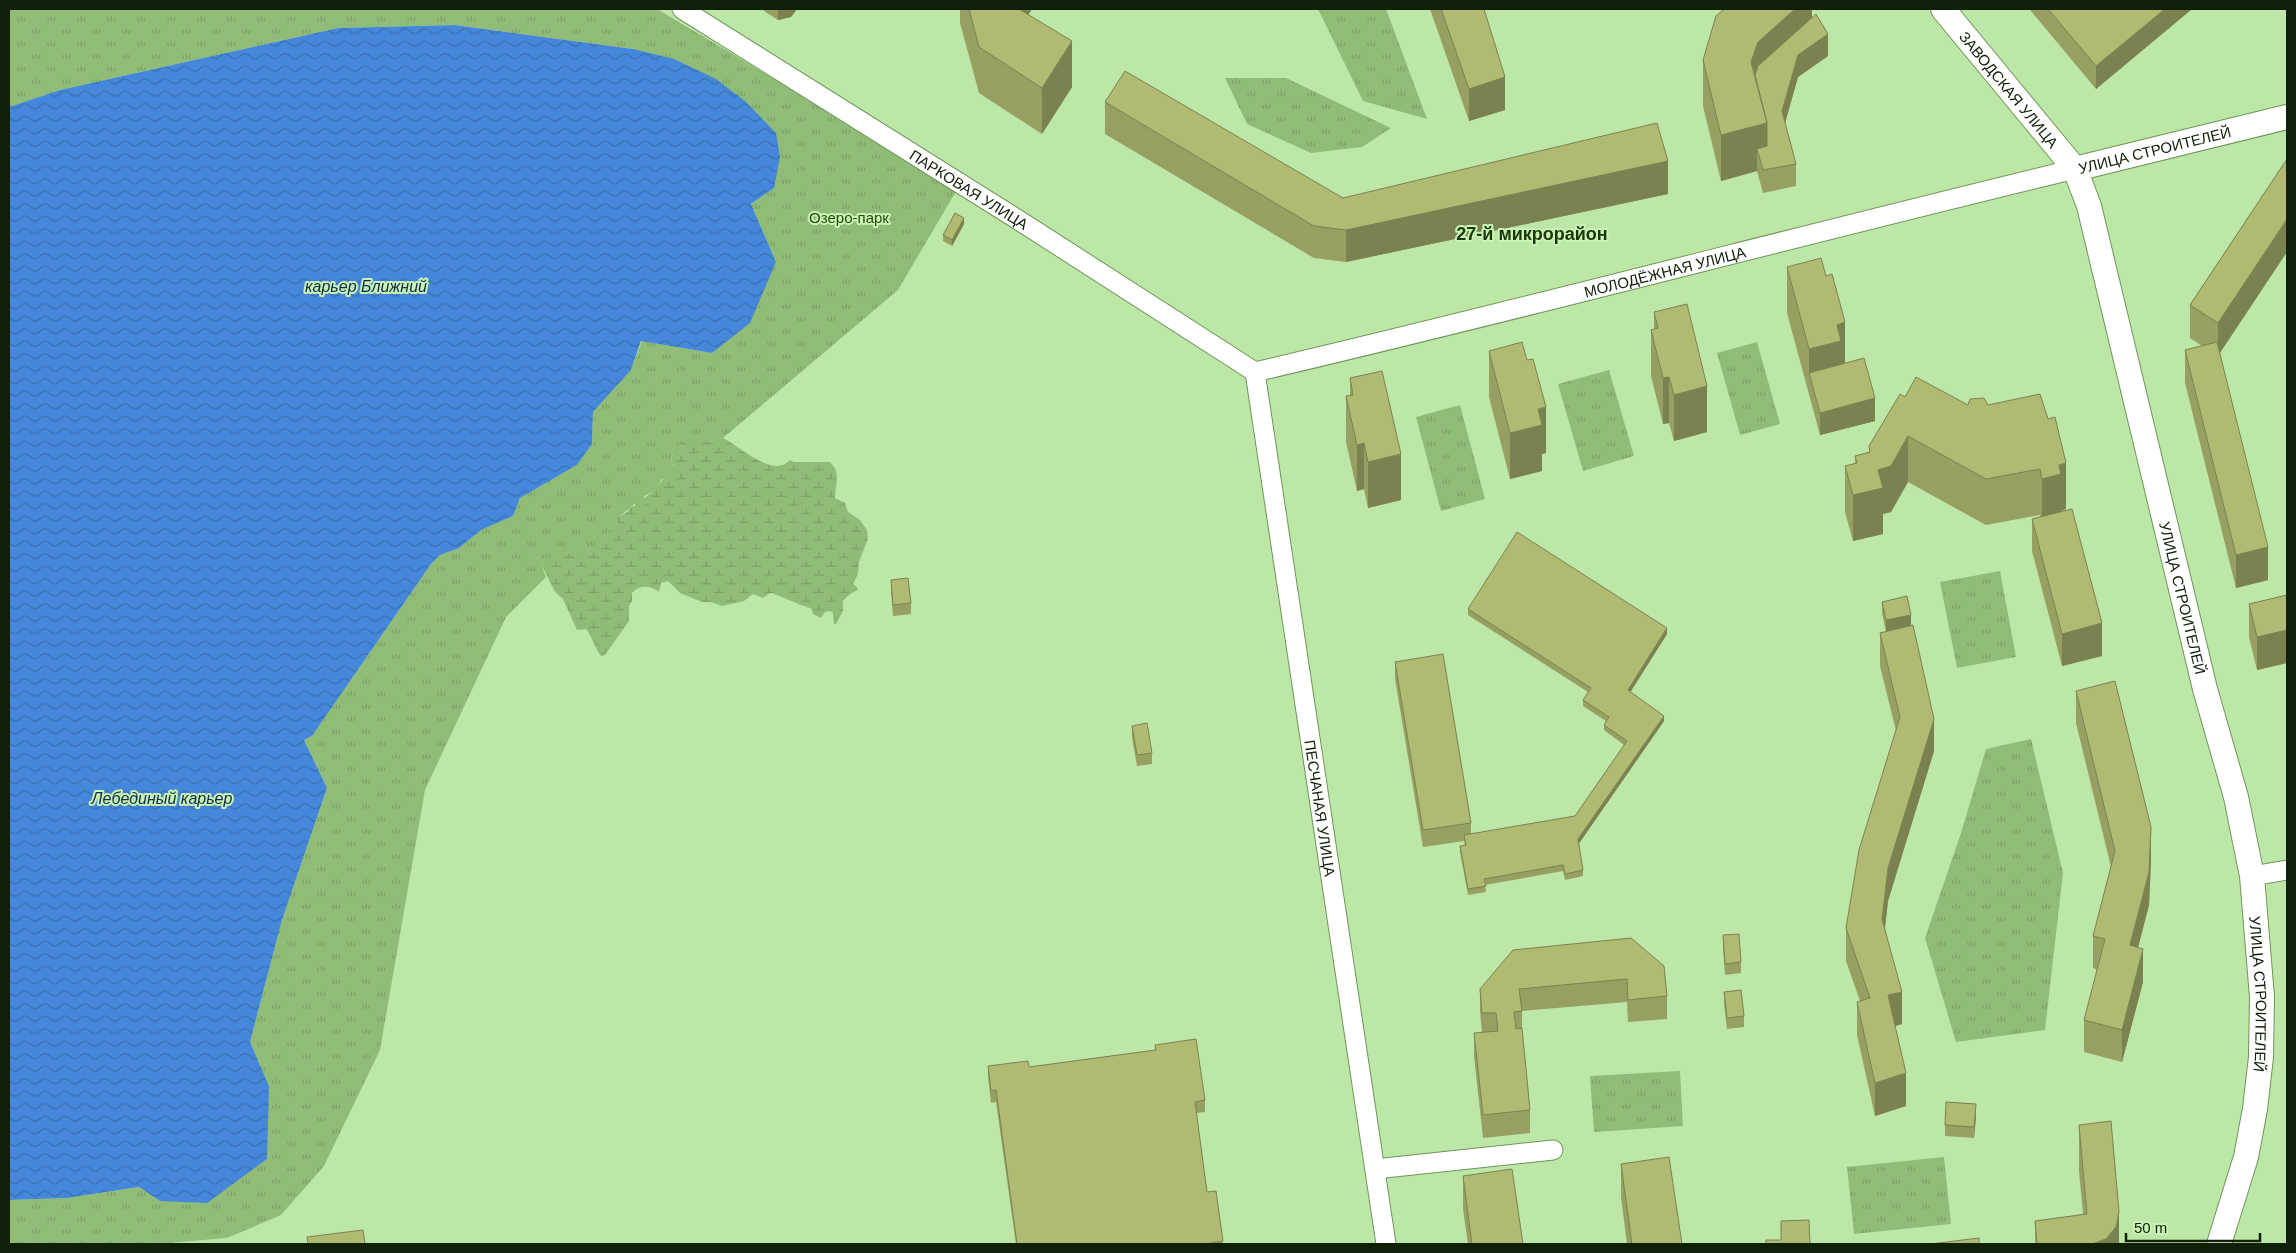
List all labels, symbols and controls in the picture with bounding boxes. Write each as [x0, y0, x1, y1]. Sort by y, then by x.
street label: ЗАВОДСКАЯ УЛИЦА [1956, 28, 2062, 151]
street label: УЛИЦА СТРОИТЕЛЕЙ [2077, 123, 2233, 176]
street label: ПАРКОВАЯ УЛИЦА [907, 146, 1032, 233]
park label: Озеро-парк [809, 209, 889, 226]
district label: 27-й микрорайон [1456, 224, 1608, 244]
street label: МОЛОДЁЖНАЯ УЛИЦА [1582, 243, 1747, 300]
water label: карьер Ближний [305, 278, 427, 295]
street label: УЛИЦА СТРОИТЕЛЕЙ [2157, 520, 2210, 676]
street label: ПЕСЧАНАЯ УЛИЦА [1302, 739, 1339, 878]
water label: Лебединый карьер [91, 790, 233, 807]
street label: УЛИЦА СТРОИТЕЛЕЙ [2247, 915, 2271, 1073]
scale bar [2126, 1210, 2260, 1242]
text: 50 m [2134, 1219, 2167, 1236]

